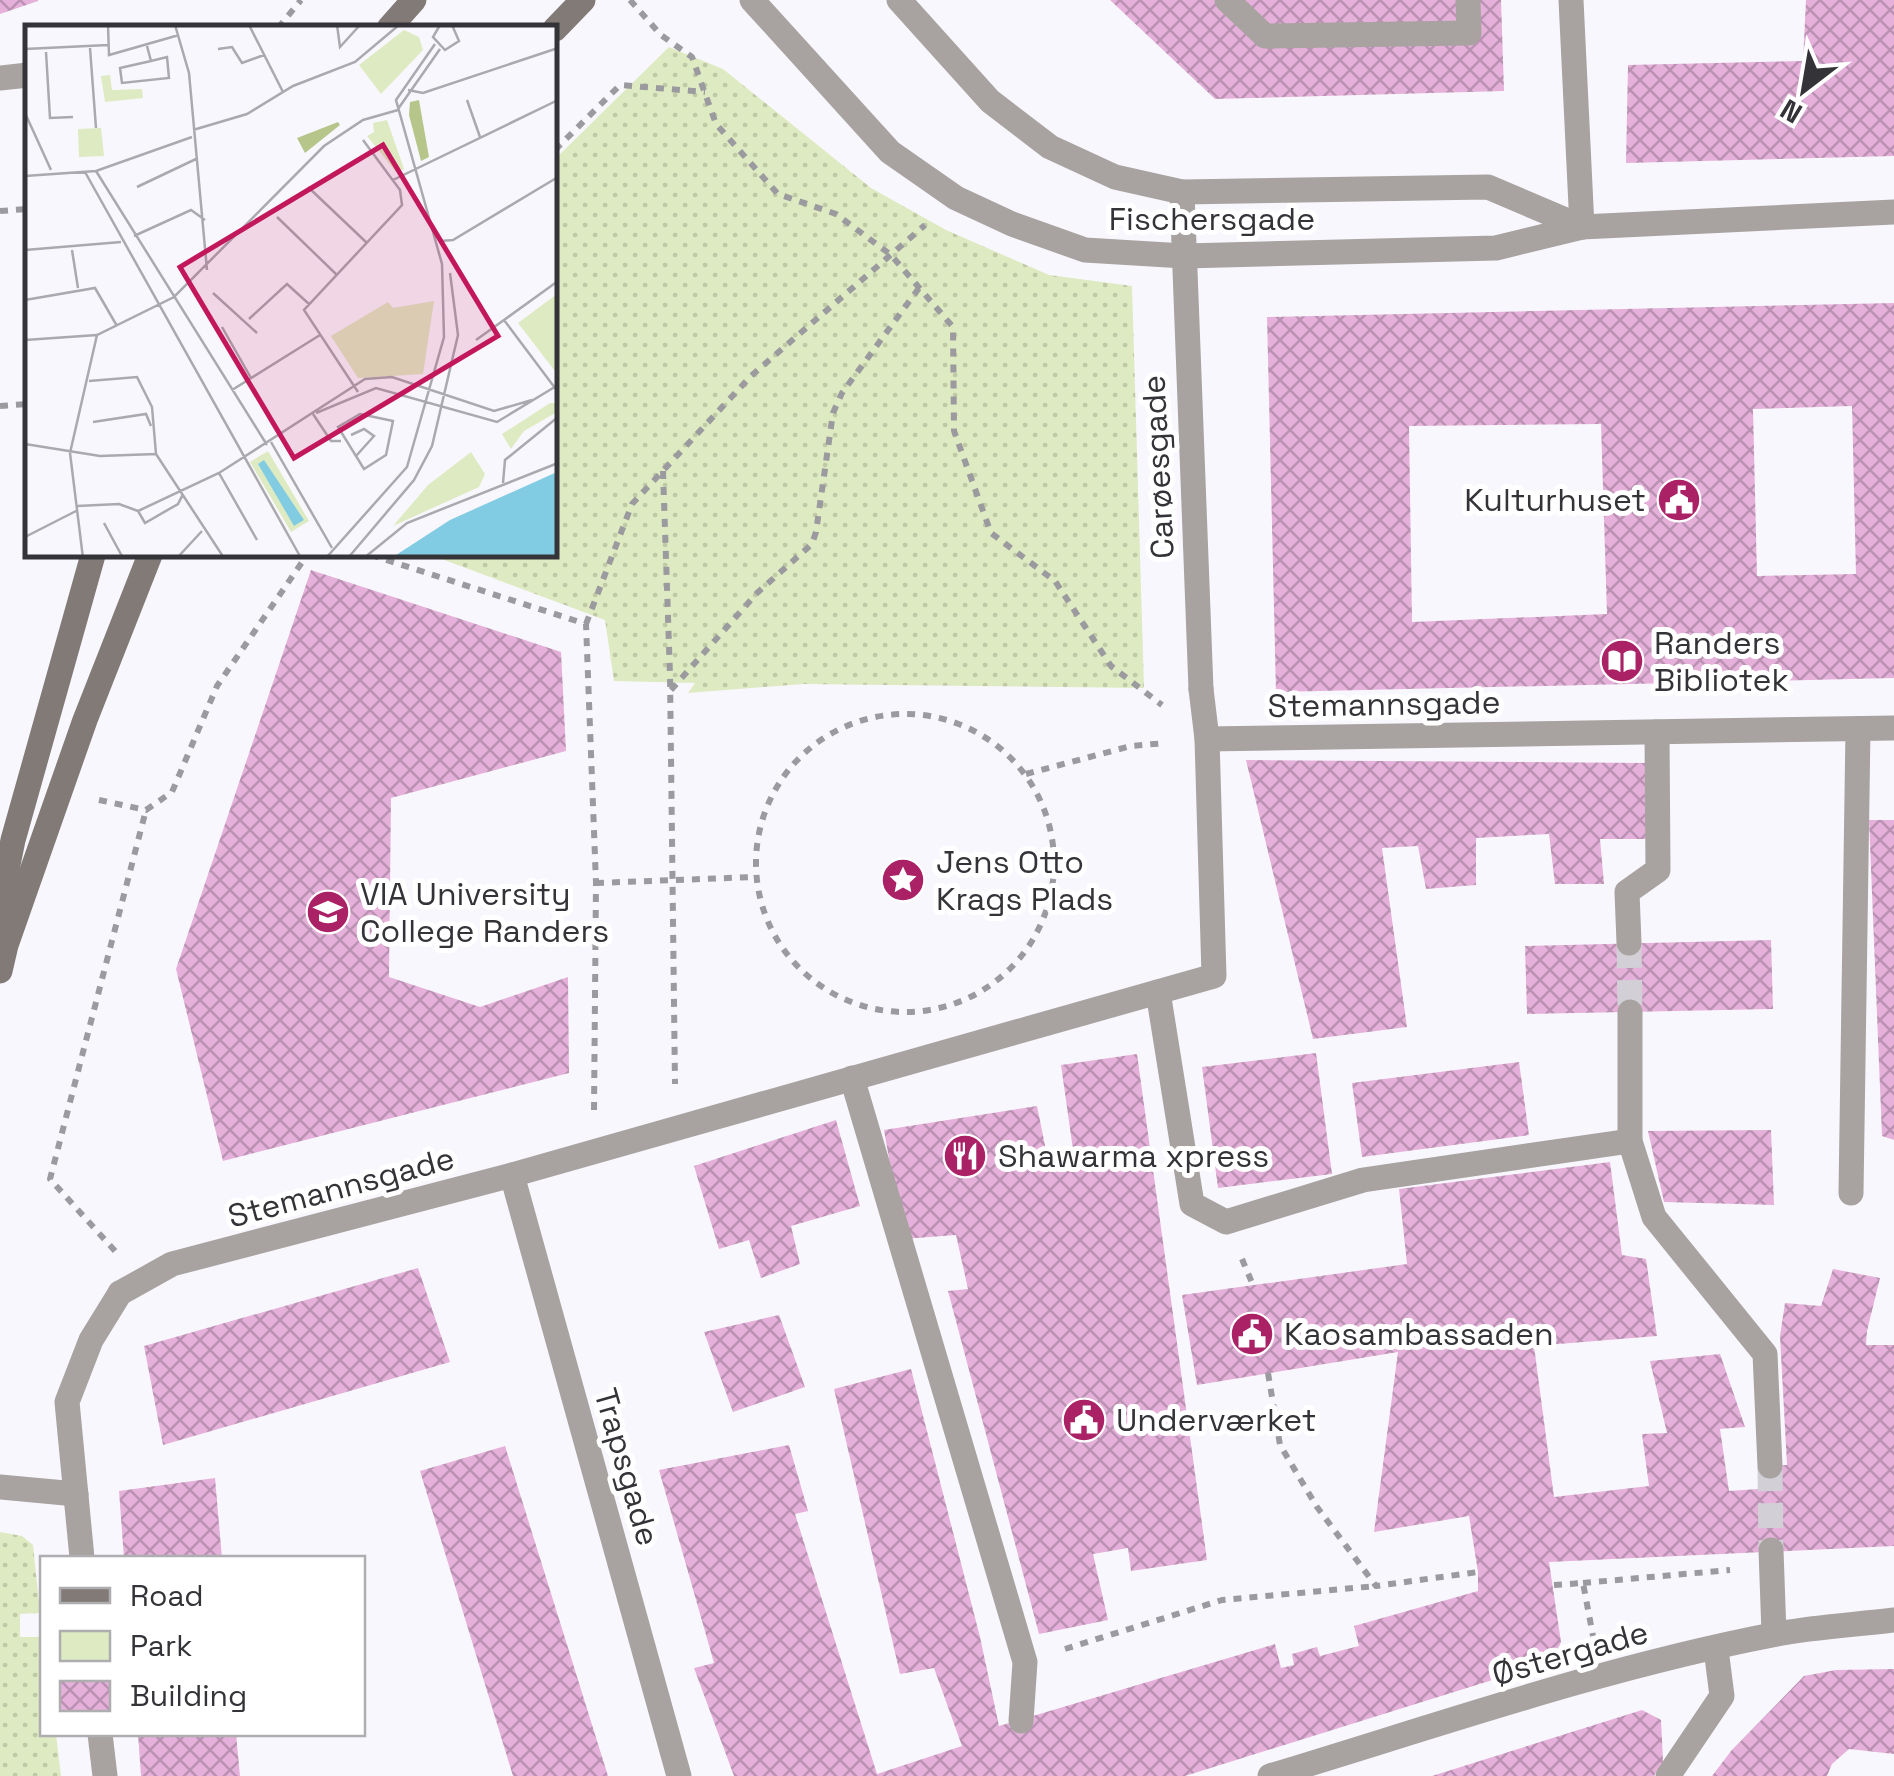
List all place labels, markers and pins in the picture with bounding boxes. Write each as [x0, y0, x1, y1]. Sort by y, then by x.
public building icon: Kulturhuset [1656, 477, 1702, 523]
place label: Kulturhuset [1464, 480, 1646, 520]
place label: Randers Bibliotek [1654, 623, 1789, 700]
library icon: Randers Bibliotek [1599, 638, 1645, 684]
place label: Jens Otto Krags Plads [936, 842, 1113, 919]
place icon: Jens Otto Krags Plads [880, 857, 926, 903]
place label: VIA University College Randers [360, 874, 609, 951]
school or university icon: VIA University College Randers [305, 889, 351, 935]
restaurant icon: Shawarma xpress [942, 1133, 988, 1179]
place label: Shawarma xpress [998, 1136, 1269, 1176]
public building icon: Kaosambassaden [1229, 1311, 1275, 1357]
place label: Kaosambassaden [1284, 1314, 1554, 1354]
public building icon: Underværket [1061, 1397, 1107, 1443]
place label: Underværket [1116, 1400, 1316, 1440]

